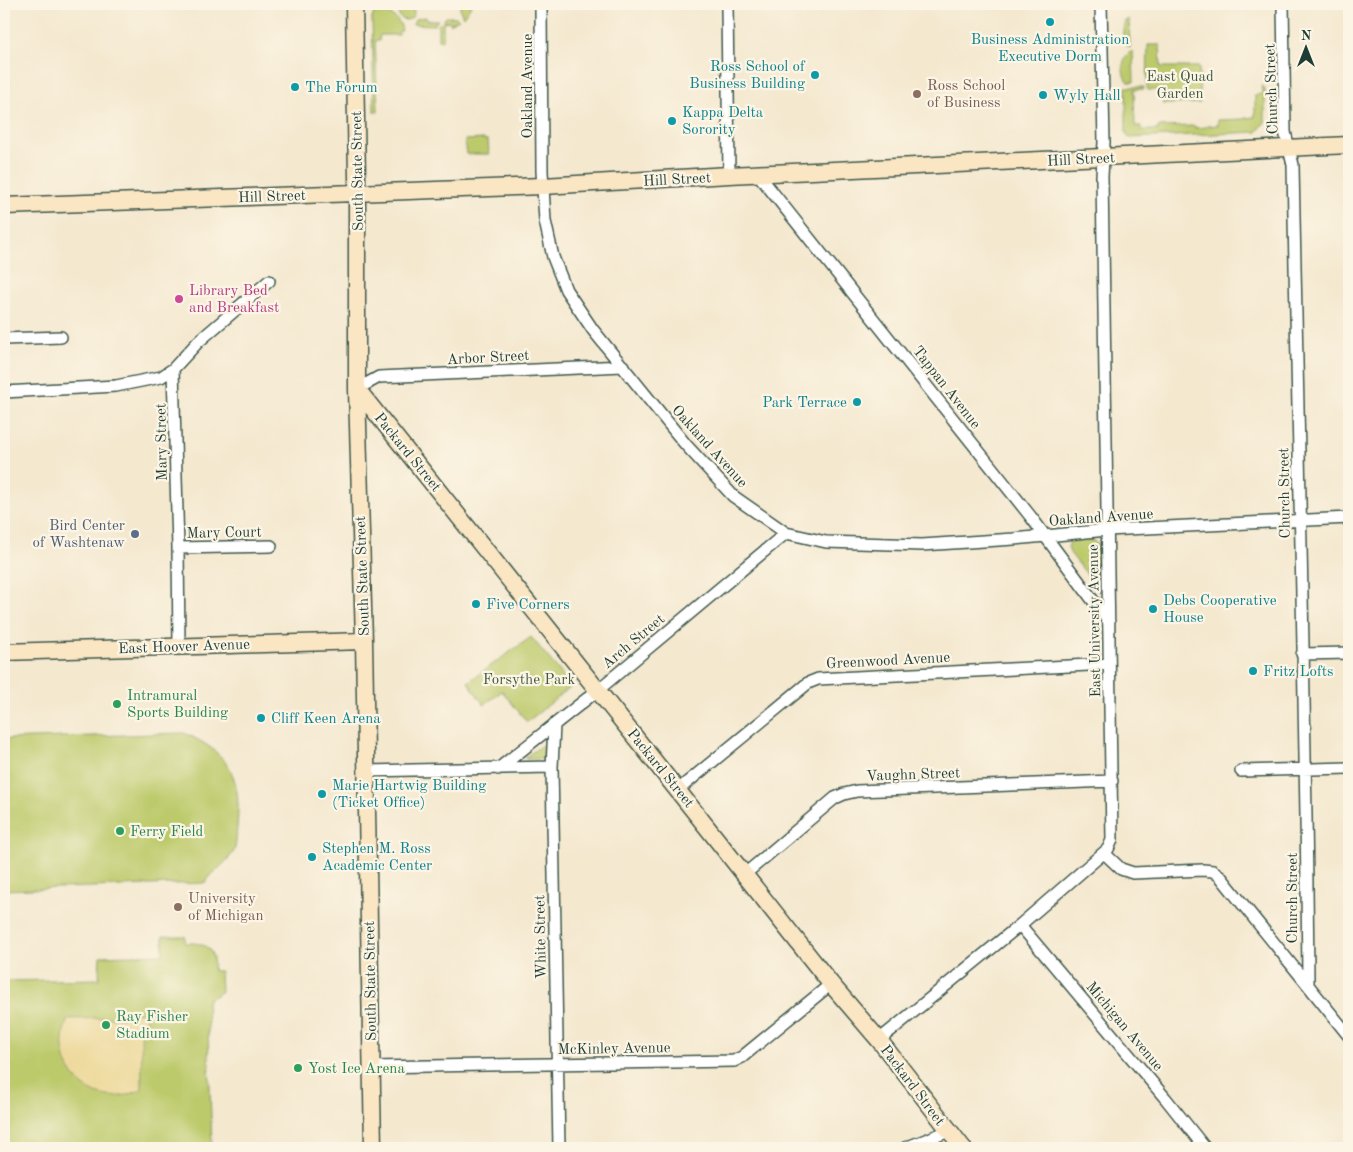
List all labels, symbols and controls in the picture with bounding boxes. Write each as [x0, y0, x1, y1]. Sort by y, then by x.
marker: Business Administration Executive Dorm [1044, 16, 1056, 28]
north arrow [1280, 22, 1330, 72]
text: N [1301, 29, 1312, 43]
street label: Oakland Avenue [521, 33, 536, 138]
place label: Business Administration Executive Dorm [971, 33, 1129, 65]
street label: Church Street [1263, 43, 1282, 135]
place label: Ross School of Business Building [689, 60, 806, 92]
marker: Ross School of Business Building [809, 69, 821, 81]
park label: East Quad Garden [1146, 70, 1214, 102]
place label: Ross School of Business [927, 79, 1005, 111]
marker: The Forum [289, 81, 301, 93]
place label: The Forum [305, 81, 378, 96]
marker: Ross School of Business [911, 88, 923, 100]
marker: Wyly Hall [1037, 89, 1049, 101]
place label: Wyly Hall [1053, 89, 1121, 104]
place label: Kappa Delta Sorority [682, 106, 764, 138]
street label: South State Street [350, 111, 367, 231]
marker: Kappa Delta Sorority [666, 115, 678, 127]
street label: Hill Street [1047, 151, 1115, 170]
street label: Hill Street [643, 171, 711, 190]
street label: Hill Street [238, 189, 306, 206]
place label: Library Bed and Breakfast [189, 284, 279, 316]
marker: Library Bed and Breakfast [173, 293, 185, 305]
street label: Tappan Avenue [909, 344, 983, 432]
street label: Arbor Street [446, 349, 530, 368]
place label: Park Terrace [762, 396, 847, 411]
marker: Park Terrace [851, 396, 863, 408]
street label: Mary Street [154, 403, 171, 481]
street label: Oakland Avenue [668, 403, 750, 491]
street label: Packard Street [371, 411, 443, 495]
street label: Church Street [1277, 447, 1294, 539]
street label: Oakland Avenue [1048, 507, 1154, 530]
street label: South State Street [354, 516, 373, 636]
place label: Bird Center of Washtenaw [33, 519, 125, 551]
street label: Mary Court [186, 525, 262, 542]
marker: Bird Center of Washtenaw [129, 528, 141, 540]
street label: East University Avenue [1087, 544, 1104, 698]
place label: Debs Cooperative House [1163, 594, 1277, 626]
marker: Five Corners [470, 598, 482, 610]
place label: Five Corners [486, 598, 570, 613]
marker: Debs Cooperative House [1147, 603, 1159, 615]
street label: Arch Street [600, 612, 668, 672]
street label: East Hoover Avenue [118, 638, 250, 657]
street label: Greenwood Avenue [826, 651, 951, 672]
marker: Fritz Lofts [1247, 665, 1259, 677]
place label: Fritz Lofts [1263, 665, 1334, 680]
park label: Forsythe Park [483, 673, 575, 688]
place label: Intramural Sports Building [127, 689, 228, 721]
marker: Intramural Sports Building [111, 698, 123, 710]
marker: Cliff Keen Arena [255, 712, 267, 724]
place label: Cliff Keen Arena [271, 712, 381, 727]
street label: Packard Street [624, 727, 696, 811]
street label: Vaughn Street [866, 766, 960, 785]
place label: Marie Hartwig Building (Ticket Office) [332, 779, 486, 811]
marker: Marie Hartwig Building (Ticket Office) [316, 788, 328, 800]
marker: Ferry Field [114, 825, 126, 837]
place label: Ferry Field [130, 825, 204, 840]
place label: Stephen M. Ross Academic Center [322, 842, 432, 874]
marker: Stephen M. Ross Academic Center [306, 851, 318, 863]
street label: Church Street [1286, 852, 1301, 944]
place label: University of Michigan [188, 892, 264, 924]
street label: White Street [533, 895, 550, 979]
marker: University of Michigan [172, 901, 184, 913]
street label: South State Street [363, 921, 380, 1041]
street label: Michigan Avenue [1082, 980, 1165, 1074]
place label: Ray Fisher Stadium [116, 1010, 188, 1042]
marker: Ray Fisher Stadium [100, 1019, 112, 1031]
street label: McKinley Avenue [557, 1041, 671, 1058]
street label: Packard Street [877, 1043, 947, 1129]
marker: Yost Ice Arena [292, 1062, 304, 1074]
place label: Yost Ice Arena [308, 1062, 405, 1077]

